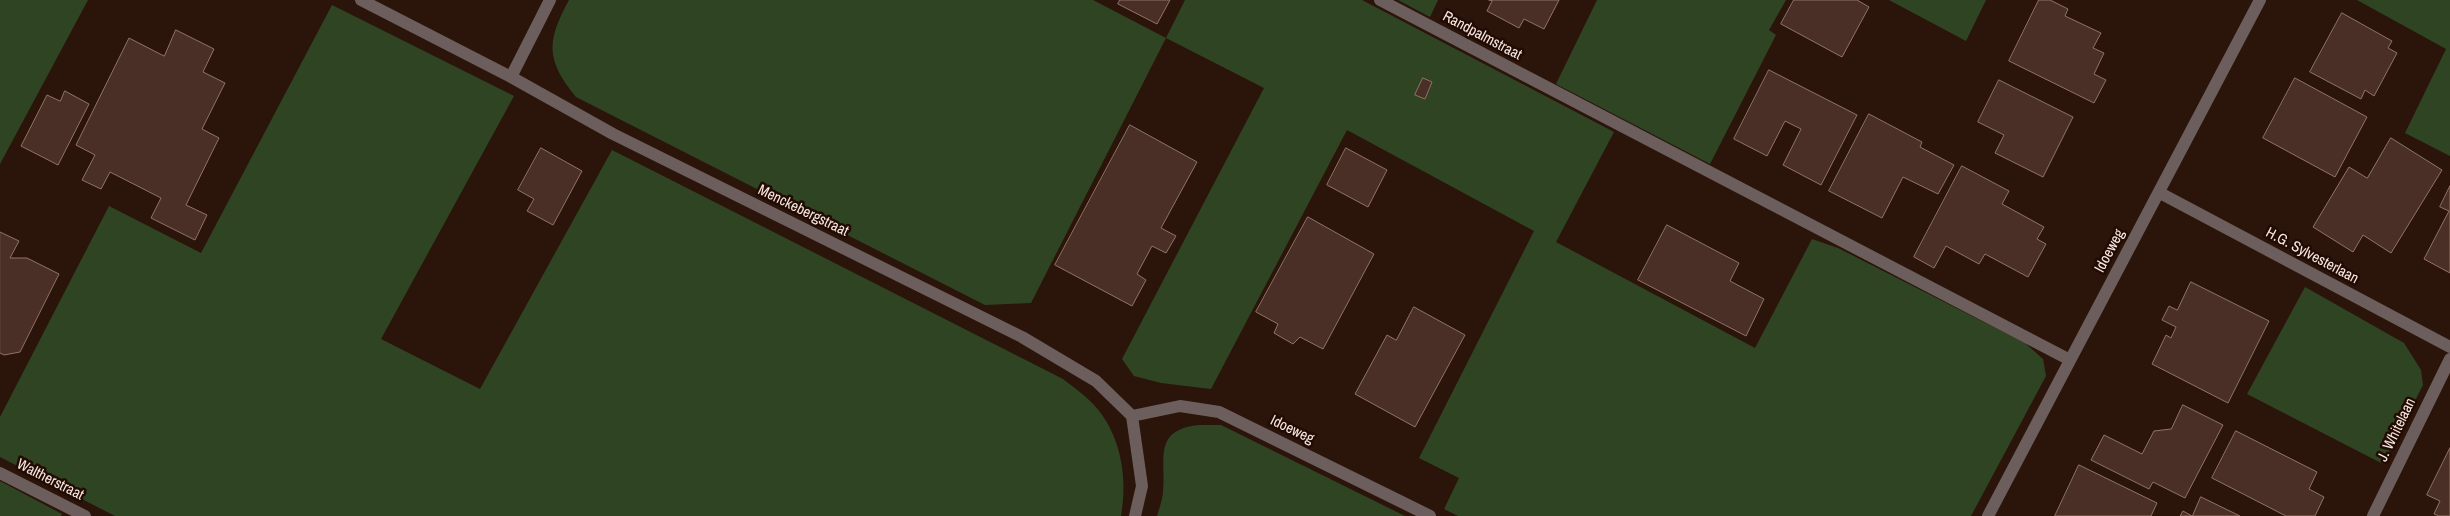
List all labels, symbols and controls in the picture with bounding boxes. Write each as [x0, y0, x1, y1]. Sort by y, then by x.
street label: Randpalmstraat [1439, 8, 1525, 64]
street label: Menckebergstraat [755, 181, 851, 241]
street label: H.G. Sylvesterlaan [2263, 224, 2361, 288]
street label: Idoeweg [2091, 226, 2129, 276]
street label: J. Whitelaan [2374, 395, 2420, 465]
street label: Idoeweg [1267, 412, 1317, 448]
street label: Waltherstraat [14, 455, 86, 505]

